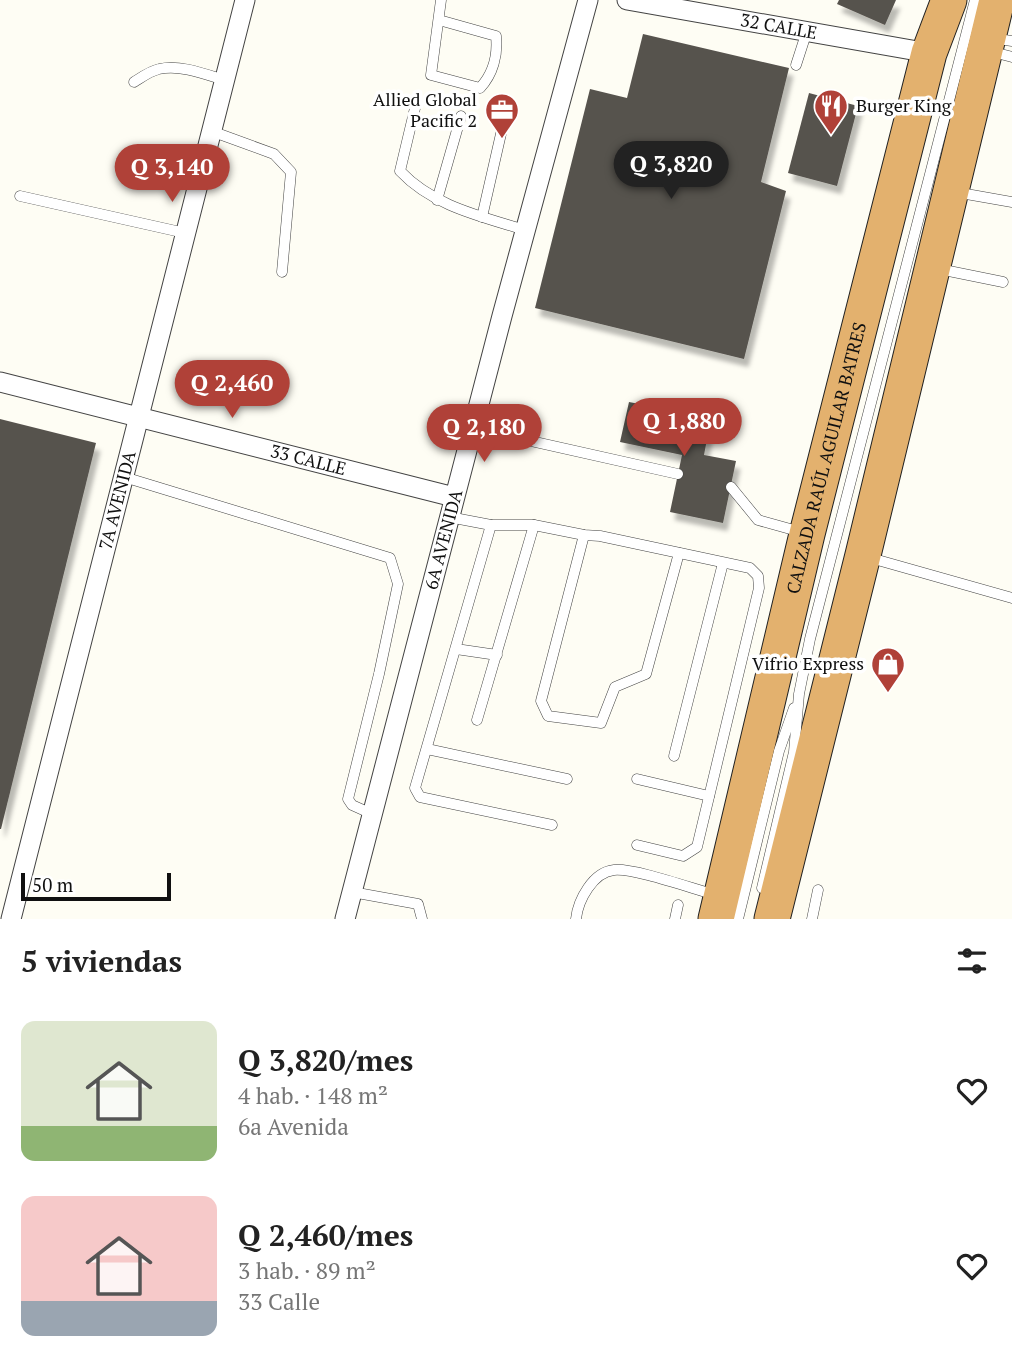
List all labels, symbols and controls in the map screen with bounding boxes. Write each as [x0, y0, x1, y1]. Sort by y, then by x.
street label: 32 CALLE [739, 7, 819, 44]
place label: Allied Global Pacific 2 [373, 87, 477, 132]
restaurant icon: Burger King [812, 87, 850, 136]
office icon: Allied Global Pacific 2 [483, 91, 521, 140]
place label: Burger King [856, 93, 952, 117]
pin: Q 3,820 [606, 142, 736, 201]
pin: Q 3,140 [107, 144, 237, 204]
text: Q 3,820 [630, 148, 712, 179]
text: Q 3,140 [131, 151, 213, 182]
street label: CALZADA RAÚL AGUILAR BATRES [780, 320, 871, 596]
pin: Q 2,460 [167, 360, 297, 420]
text: Q 2,460 [191, 367, 273, 398]
pin: Q 1,880 [619, 398, 749, 458]
pin: Q 2,180 [419, 405, 549, 464]
text: Q 1,880 [643, 405, 725, 436]
text: Q 2,180 [443, 411, 525, 442]
street label: 33 CALLE [268, 438, 349, 480]
street label: 7A AVENIDA [92, 447, 141, 552]
street label: 6A AVENIDA [418, 486, 468, 592]
shop icon: Vifrio Express [869, 645, 907, 694]
place label: Vifrio Express [752, 651, 864, 675]
scale bar [21, 870, 172, 902]
text: 50 m [32, 872, 73, 897]
text: 5 viviendas [21, 941, 182, 981]
icon: filters [953, 942, 991, 980]
text: Q 3,820/mes [238, 1040, 413, 1080]
icon: home [77, 1049, 161, 1133]
icon: heart [953, 1072, 991, 1110]
text: 4 hab. · 148 m² [238, 1080, 388, 1111]
text: 6a Avenida [238, 1111, 349, 1142]
text: Q 2,460/mes [238, 1215, 413, 1255]
icon: home [77, 1224, 161, 1308]
icon: heart [953, 1247, 991, 1285]
text: 3 hab. · 89 m² [238, 1255, 376, 1286]
text: 33 Calle [238, 1286, 320, 1317]

